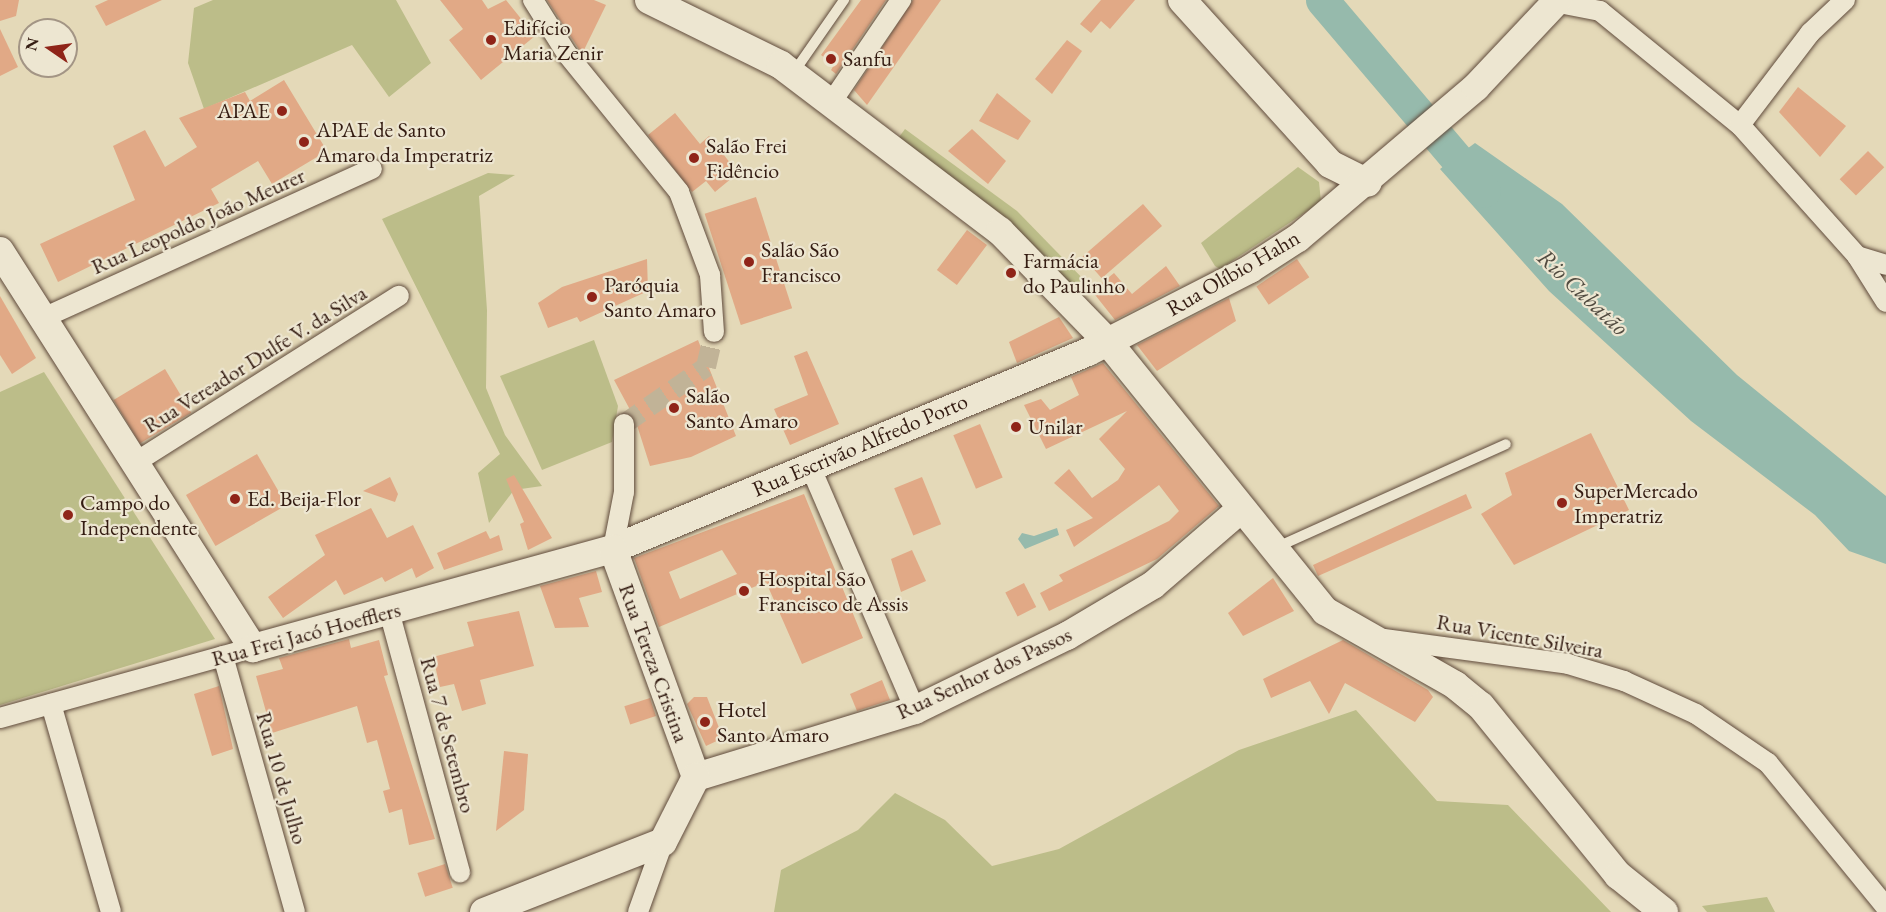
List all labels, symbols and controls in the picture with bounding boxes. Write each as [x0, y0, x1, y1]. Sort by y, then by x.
place label: Edifício Maria Zenir [503, 14, 603, 66]
north arrow [18, 18, 78, 78]
marker: Edifício Maria Zenir [484, 33, 498, 47]
text: N [20, 36, 44, 53]
place label: Sanfu [843, 46, 892, 72]
marker: Sanfu [824, 52, 838, 66]
place label: APAE [217, 98, 270, 124]
marker: APAE [275, 104, 289, 118]
place label: APAE de Santo Amaro da Imperatriz [316, 116, 493, 168]
place label: Salão Frei Fidêncio [706, 132, 787, 184]
marker: APAE de Santo Amaro da Imperatriz [297, 135, 311, 149]
marker: Salão Frei Fidêncio [687, 151, 701, 165]
street label: Rua Leopoldo João Meurer [87, 162, 309, 280]
street label: Rua Olíbio Hahn [1162, 224, 1304, 322]
place label: Salão São Francisco [761, 236, 841, 288]
water label: Rio Cubatão [1531, 243, 1635, 341]
place label: Farmácia do Paulinho [1023, 247, 1125, 298]
marker: Salão São Francisco [742, 255, 756, 269]
marker: Farmácia do Paulinho [1004, 266, 1018, 280]
place label: Paróquia Santo Amaro [604, 271, 716, 322]
street label: Rua Vereador Dulfe V. da Silva [138, 279, 372, 439]
marker: Paróquia Santo Amaro [585, 290, 599, 304]
place label: Salão Santo Amaro [686, 382, 798, 434]
street label: Rua Escrivão Alfredo Porto [748, 388, 972, 502]
marker: Salão Santo Amaro [667, 401, 681, 415]
place label: Unilar [1028, 414, 1083, 440]
marker: Unilar [1009, 420, 1023, 434]
place label: SuperMercado Imperatriz [1574, 477, 1698, 528]
place label: Ed. Beija-Flor [247, 486, 361, 512]
place label: Campo do Independente [80, 489, 197, 540]
marker: Ed. Beija-Flor [228, 492, 242, 506]
marker: SuperMercado Imperatriz [1555, 496, 1569, 510]
marker: Campo do Independente [61, 508, 75, 522]
place label: Hospital São Francisco de Assis [758, 565, 908, 616]
street label: Rua Tereza Cristina [613, 580, 695, 746]
marker: Hospital São Francisco de Assis [735, 582, 753, 600]
street label: Rua Frei Jacó Hoefflers [209, 596, 403, 672]
street label: Rua Vicente Silveira [1435, 608, 1605, 664]
street label: Rua Senhor dos Passos [892, 621, 1076, 725]
street label: Rua 7 de Setembro [414, 654, 482, 816]
place label: Hotel Santo Amaro [717, 696, 829, 748]
street label: Rua 10 de Julho [250, 709, 314, 847]
marker: Hotel Santo Amaro [698, 715, 712, 729]

